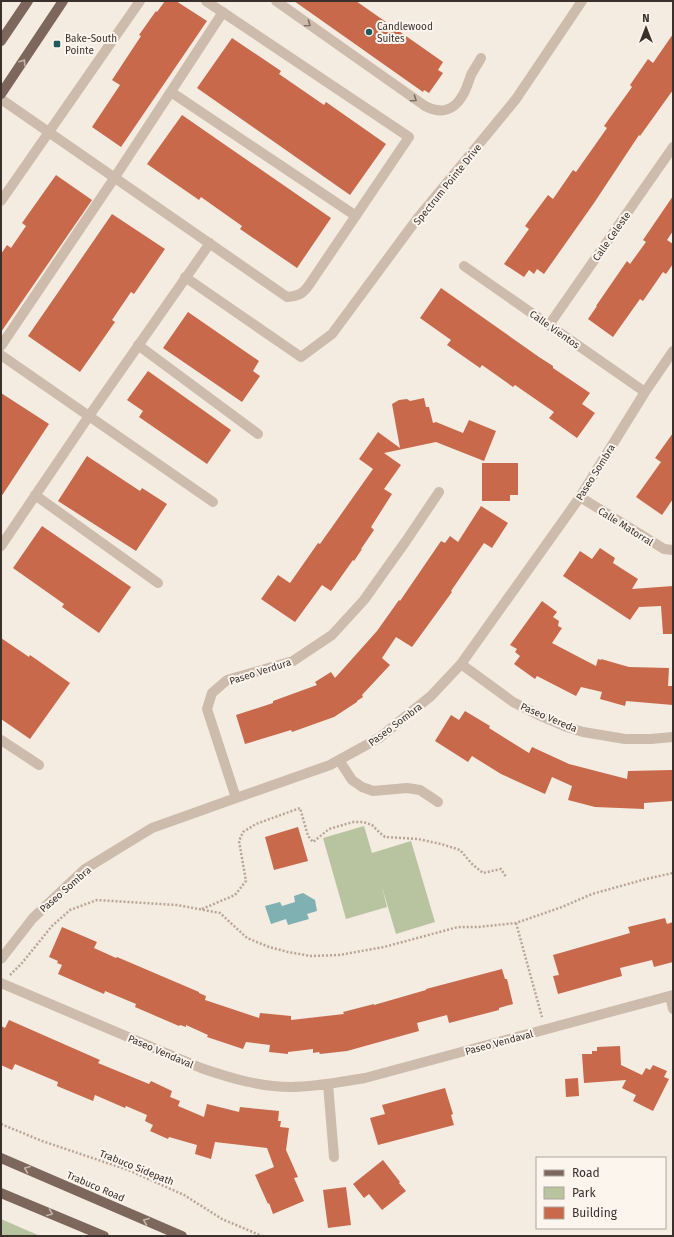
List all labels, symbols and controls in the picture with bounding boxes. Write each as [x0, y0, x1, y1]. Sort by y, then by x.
north arrow [626, 8, 666, 48]
text: N [642, 12, 650, 25]
one-way arrow [304, 19, 311, 26]
place label: Candlewood Suites [377, 21, 433, 45]
marker: Candlewood Suites [364, 27, 374, 37]
place label: Bake-South Pointe [65, 33, 117, 57]
marker: Bake-South Pointe [52, 39, 62, 49]
one-way arrow [18, 59, 26, 66]
one-way arrow [410, 94, 417, 101]
street label: Spectrum Pointe Drive [411, 142, 484, 228]
street label: Calle Celeste [590, 210, 633, 264]
street label: Calle Vientos [527, 308, 582, 352]
street label: Paseo Sombra [574, 442, 618, 503]
street label: Calle Matorral [596, 505, 655, 549]
street label: Paseo Verdura [228, 656, 293, 688]
street label: Paseo Sombra [366, 701, 425, 749]
street label: Paseo Vereda [518, 701, 579, 735]
street label: Paseo Sombra [38, 864, 94, 915]
street label: Paseo Vendaval [464, 1028, 535, 1058]
street label: Paseo Vendaval [126, 1033, 195, 1071]
street label: Trabuco Sidepath [98, 1148, 176, 1188]
legend [536, 1157, 666, 1229]
one-way arrow [23, 1166, 31, 1174]
text: Road [572, 1166, 600, 1180]
street label: Trabuco Road [65, 1169, 126, 1205]
text: Park [572, 1186, 596, 1200]
text: Building [572, 1206, 618, 1220]
one-way arrow [46, 1209, 53, 1217]
one-way arrow [143, 1217, 150, 1225]

